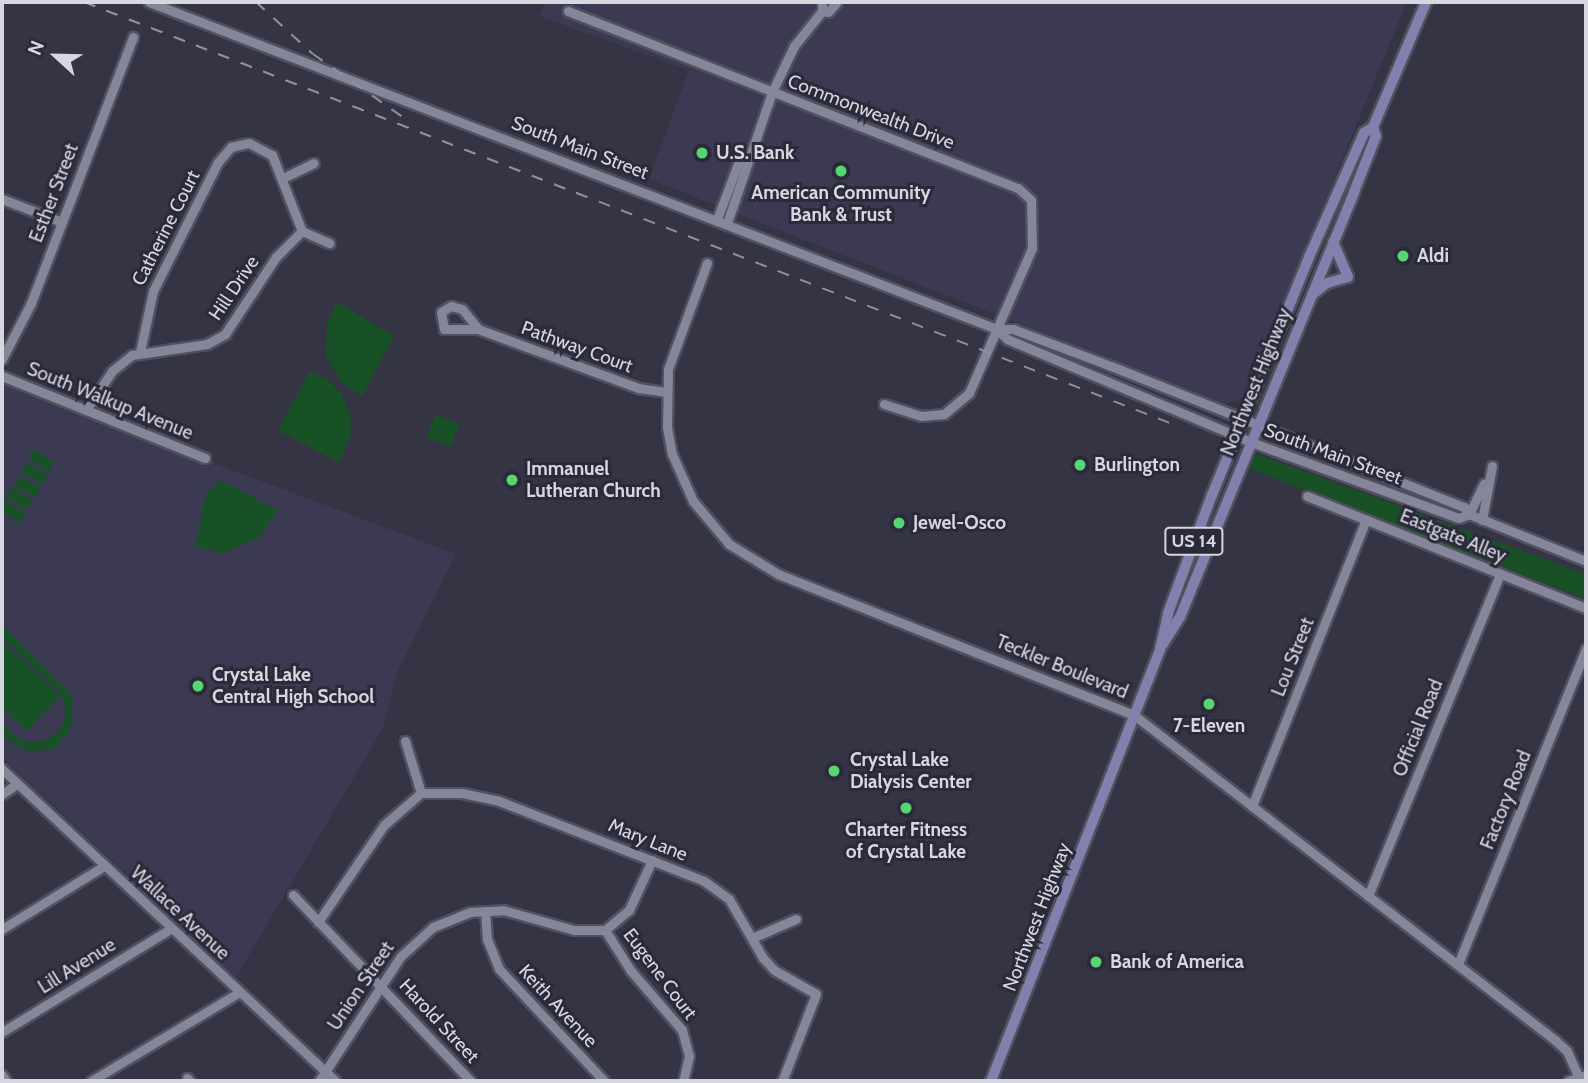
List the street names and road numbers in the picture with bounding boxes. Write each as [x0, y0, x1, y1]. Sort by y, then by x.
street label: Commonwealth Drive [784, 70, 958, 154]
street label: South Main Street [508, 111, 652, 185]
street label: Esther Street [25, 140, 83, 246]
street label: Catherine Court [127, 167, 205, 289]
street label: Hill Drive [204, 251, 264, 325]
street label: Northwest Highway [1216, 305, 1296, 459]
street label: Pathway Court [518, 316, 636, 378]
street label: South Walkup Avenue [24, 357, 196, 445]
street label: South Main Street [1261, 419, 1405, 489]
street label: Eastgate Alley [1397, 504, 1509, 568]
road number: US 14 [1164, 526, 1224, 556]
street label: Lou Street [1267, 614, 1319, 700]
street label: Teckler Boulevard [993, 630, 1131, 704]
street label: Official Road [1388, 676, 1448, 780]
street label: Factory Road [1476, 747, 1536, 853]
street label: Mary Lane [605, 814, 691, 866]
street label: Northwest Highway [998, 840, 1076, 994]
street label: Wallace Avenue [126, 861, 234, 965]
street label: Eugene Court [618, 924, 702, 1024]
street label: Lill Avenue [34, 933, 120, 999]
street label: Union Street [323, 937, 399, 1035]
street label: Keith Avenue [514, 960, 602, 1052]
street label: Harold Street [394, 974, 484, 1068]

